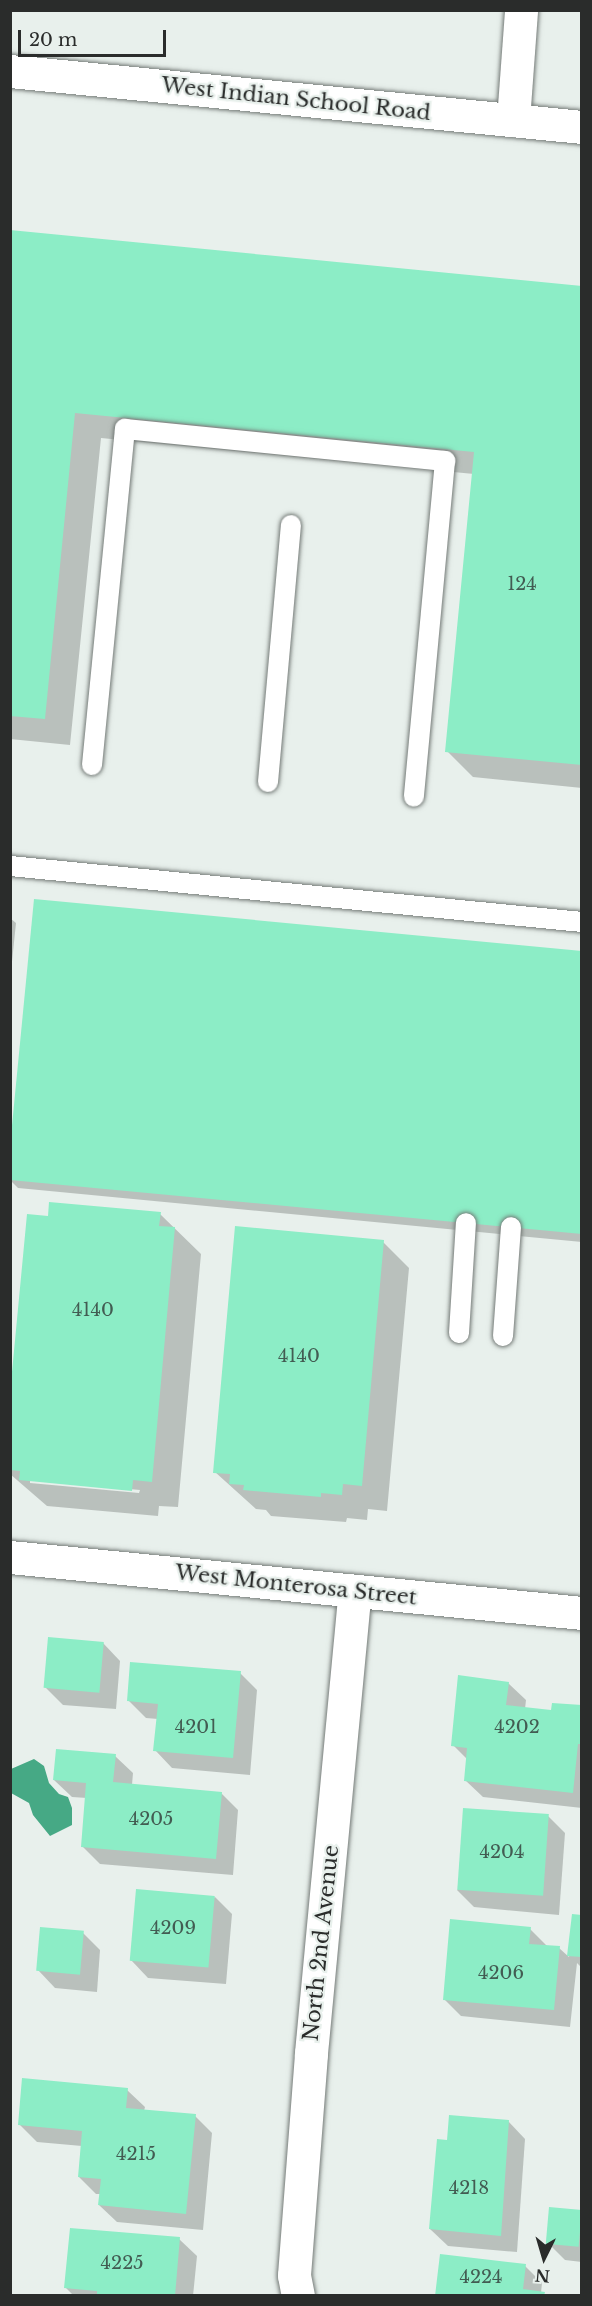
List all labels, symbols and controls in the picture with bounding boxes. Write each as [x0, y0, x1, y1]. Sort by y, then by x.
scale bar [21, 18, 170, 56]
text: 20 m [29, 29, 77, 51]
street label: West Indian School Road [160, 72, 432, 126]
house number: 124 [507, 573, 537, 595]
house number: 4140 [72, 1299, 114, 1321]
house number: 4140 [278, 1345, 320, 1367]
street label: West Monterosa Street [174, 1560, 418, 1610]
house number: 4201 [175, 1716, 217, 1738]
house number: 4202 [494, 1716, 540, 1738]
house number: 4205 [129, 1808, 173, 1830]
house number: 4204 [480, 1841, 524, 1863]
street label: North 2nd Avenue [298, 1843, 344, 2043]
house number: 4209 [150, 1917, 196, 1939]
house number: 4206 [478, 1962, 524, 1984]
house number: 4215 [116, 2143, 156, 2165]
house number: 4218 [449, 2177, 489, 2199]
north arrow [514, 2228, 574, 2288]
house number: 4225 [101, 2252, 143, 2274]
text: N [534, 2265, 551, 2287]
house number: 4224 [459, 2266, 503, 2288]

